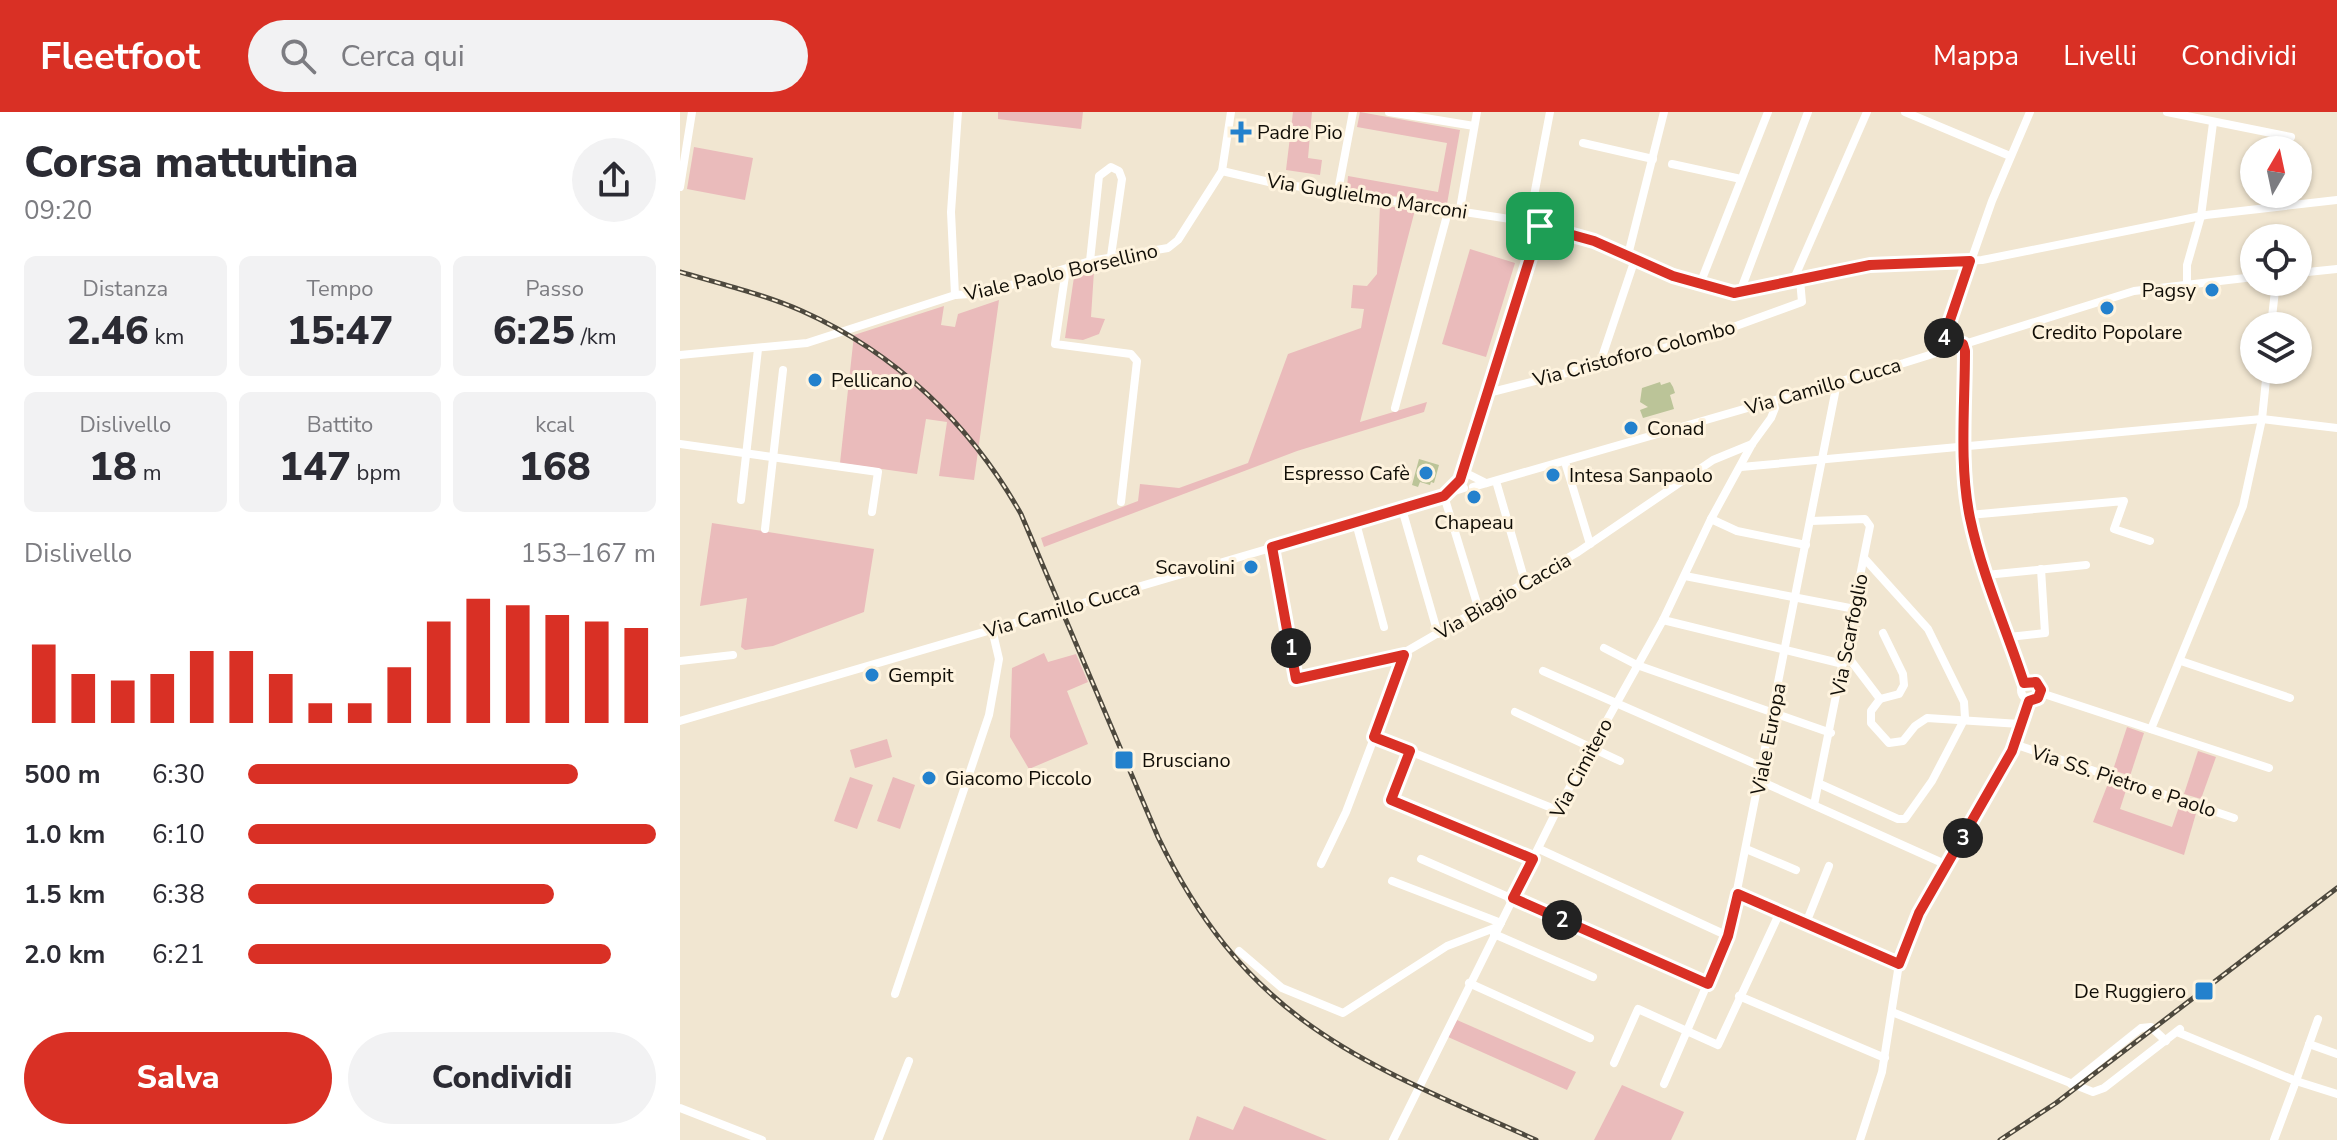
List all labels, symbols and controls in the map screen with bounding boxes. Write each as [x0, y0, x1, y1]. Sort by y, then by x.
search box [248, 20, 808, 92]
text: Fleetfoot [40, 31, 200, 82]
icon: search [276, 34, 320, 78]
text: Cerca qui [340, 36, 465, 77]
text: Mappa [1933, 37, 2019, 75]
text: Livelli [2063, 37, 2137, 75]
text: Condividi [2181, 37, 2297, 75]
place label: Padre Pio [1257, 119, 1343, 146]
marker: Padre Pio [1232, 123, 1250, 141]
text: Corsa mattutina [24, 133, 359, 193]
north arrow [2240, 136, 2312, 208]
map controls [2240, 136, 2312, 384]
button: share [572, 138, 656, 222]
street label: Via Guglielmo Marconi [1264, 167, 1469, 226]
pin [1506, 192, 1574, 260]
text: 09:20 [24, 193, 92, 228]
icon: arrive [1518, 204, 1562, 248]
button: locate [2240, 224, 2312, 296]
street label: Viale Paolo Borsellino [961, 237, 1160, 308]
text: Distanza [83, 274, 168, 304]
text: Tempo [306, 274, 374, 304]
text: Passo [525, 274, 584, 304]
place label: Pagsy [2142, 277, 2197, 304]
marker: Pagsy [2203, 281, 2221, 299]
marker: Credito Popolare [2098, 299, 2116, 317]
text: 2.46 [66, 304, 149, 358]
text: 15:47 [287, 304, 393, 358]
text: 6:25 [493, 304, 575, 358]
button: layers [2240, 312, 2312, 384]
street label: Via Cristoforo Colombo [1529, 313, 1738, 394]
pin: 4 [1924, 318, 1964, 358]
place label: Credito Popolare [2032, 319, 2182, 346]
text: km [149, 322, 184, 352]
text: /km [575, 322, 617, 352]
text: 4 [1937, 323, 1951, 353]
street label: Via Camillo Cucca [1741, 351, 1904, 422]
place label: Pellicano [831, 367, 913, 394]
marker: Pellicano [806, 371, 824, 389]
text: Dislivello [80, 410, 171, 440]
text: Battito [307, 410, 373, 440]
text: kcal [535, 410, 574, 440]
place label: Conad [1647, 415, 1705, 442]
marker: Conad [1622, 419, 1640, 437]
text: 18 [89, 440, 137, 494]
text: 147 [279, 440, 351, 494]
text: 168 [519, 440, 591, 494]
text: m [137, 458, 162, 488]
text: bpm [351, 458, 401, 488]
place label: Espresso Cafè [1283, 460, 1410, 487]
place label: Intesa Sanpaolo [1569, 462, 1713, 489]
marker: Espresso Cafè [1417, 464, 1435, 482]
marker: Intesa Sanpaolo [1544, 466, 1562, 484]
marker: Chapeau [1465, 488, 1483, 506]
place label: Chapeau [1434, 509, 1514, 536]
text: Dislivello [24, 536, 132, 571]
text: 153–167 m [520, 536, 656, 571]
street label: Via Biagio Caccia [1429, 547, 1576, 647]
place label: Scavolini [1155, 554, 1235, 581]
marker: Scavolini [1242, 558, 1260, 576]
street label: Via Scarfoglio [1824, 571, 1875, 700]
street label: Via Camillo Cucca [980, 574, 1143, 645]
pin: 1 [1271, 628, 1311, 668]
text: 1 [1284, 633, 1298, 663]
place label: Gempit [888, 662, 955, 689]
marker: Gempit [863, 666, 881, 684]
street label: Viale Europa [1744, 681, 1793, 799]
street label: Via Cimitero [1543, 713, 1619, 824]
street label: Via SS. Pietro e Paolo [2027, 738, 2220, 824]
place label: Brusciano [1142, 747, 1231, 774]
marker: Brusciano [1113, 749, 1135, 771]
text: 500 m [24, 757, 101, 792]
text: 6:30 [152, 757, 205, 792]
place label: Giacomo Piccolo [945, 765, 1092, 792]
marker: Giacomo Piccolo [920, 769, 938, 787]
text: 1.0 km [24, 817, 105, 852]
text: 6:10 [152, 817, 205, 852]
pin: 3 [1943, 818, 1983, 858]
text: 3 [1956, 823, 1970, 853]
text: 1.5 km [24, 877, 105, 912]
text: 6:38 [152, 877, 205, 912]
pin: 2 [1542, 900, 1582, 940]
text: 2 [1555, 905, 1569, 935]
text: 2.0 km [24, 937, 105, 972]
text: 6:21 [152, 937, 205, 972]
place label: De Ruggiero [2074, 978, 2186, 1005]
marker: De Ruggiero [2193, 980, 2215, 1002]
button: Salva [24, 1032, 332, 1124]
button: Condividi [348, 1032, 656, 1124]

